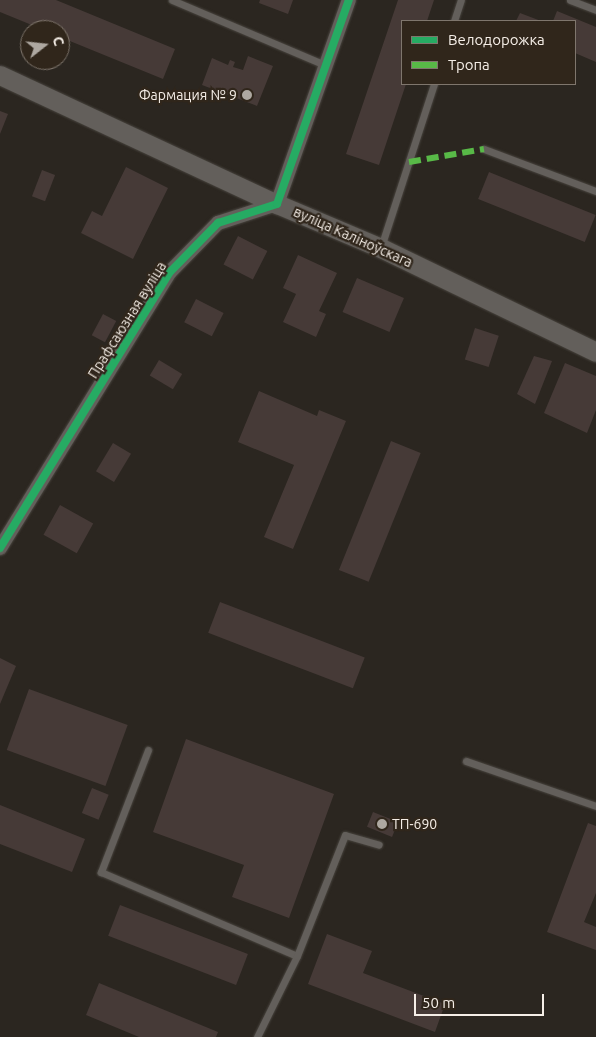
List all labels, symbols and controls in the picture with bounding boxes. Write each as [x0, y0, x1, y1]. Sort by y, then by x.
north arrow [20, 20, 70, 70]
legend [401, 20, 576, 85]
text: Велодорожка [448, 31, 545, 48]
text: С [50, 35, 67, 48]
text: Тропа [448, 56, 490, 73]
place label: Фармация № 9 [139, 87, 237, 103]
marker: Фармация № 9 [241, 89, 253, 101]
street label: вуліца Каліноўскага [291, 203, 415, 271]
street label: Прафсаюзная вуліца [84, 259, 170, 381]
place label: ТП-690 [392, 816, 437, 832]
marker: ТП-690 [376, 818, 388, 830]
scale bar [416, 984, 546, 1016]
text: 50 m [422, 994, 455, 1011]

